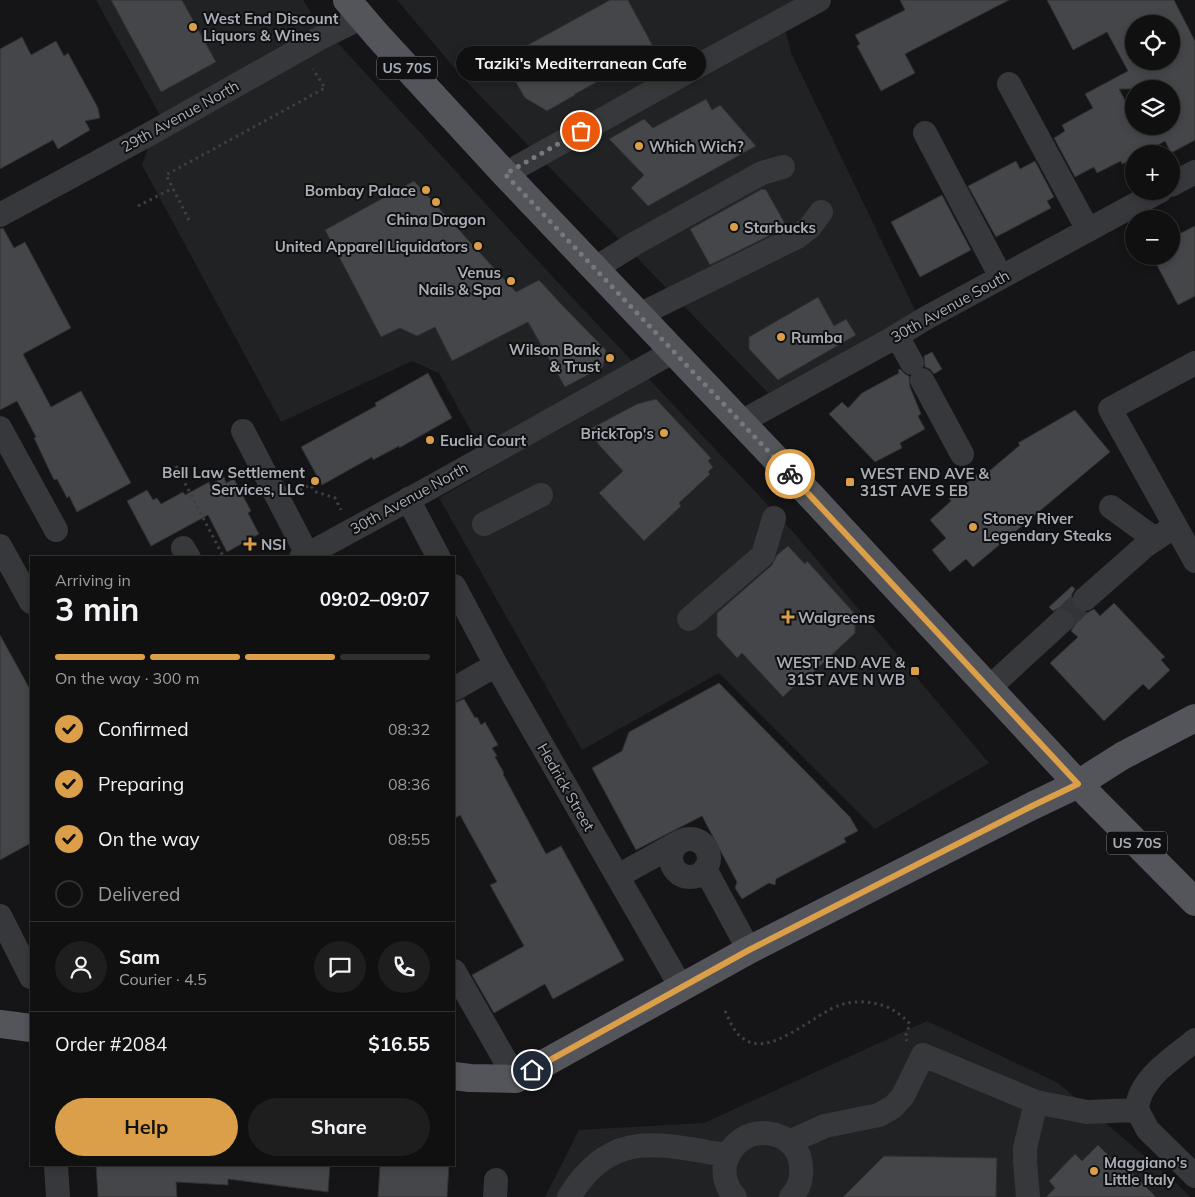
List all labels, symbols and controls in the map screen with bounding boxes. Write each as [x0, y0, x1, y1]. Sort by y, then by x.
place label: West End Discount Liquors & Wines [203, 9, 339, 45]
map controls [1125, 15, 1180, 265]
button: locate [1125, 15, 1180, 70]
marker: West End Discount Liquors & Wines [187, 21, 199, 33]
callout: Taziki’s Mediterranean Cafe [456, 46, 706, 81]
text: Taziki’s Mediterranean Cafe [475, 53, 687, 73]
road number: US 70S [377, 56, 437, 80]
street label: 29th Avenue North [118, 76, 242, 156]
button: layers [1125, 80, 1180, 135]
pin [560, 110, 602, 152]
icon: bag [567, 117, 595, 145]
place label: Which Wich? [649, 137, 744, 156]
marker: Which Wich? [633, 140, 645, 152]
button: + [1125, 145, 1180, 200]
place label: Bombay Palace [305, 181, 416, 200]
marker: Bombay Palace [420, 184, 432, 196]
marker: China Dragon [430, 196, 442, 208]
place label: China Dragon [386, 210, 486, 229]
button: − [1125, 210, 1180, 265]
place label: Starbucks [744, 218, 816, 237]
marker: Starbucks [728, 221, 740, 233]
place label: United Apparel Liquidators [275, 237, 468, 256]
marker: United Apparel Liquidators [472, 240, 484, 252]
place label: Venus Nails & Spa [418, 263, 501, 299]
street label: 30th Avenue South [887, 266, 1013, 346]
marker: Venus Nails & Spa [505, 275, 517, 287]
place label: Rumba [791, 328, 843, 347]
marker: Rumba [775, 331, 787, 343]
place label: Wilson Bank & Trust [509, 340, 601, 376]
marker: Wilson Bank & Trust [604, 352, 616, 364]
place label: BrickTop's [581, 424, 654, 443]
marker: BrickTop's [658, 427, 670, 439]
place label: Euclid Court [440, 431, 527, 450]
marker: Euclid Court [424, 434, 436, 446]
courier [765, 449, 815, 499]
street label: 30th Avenue North [347, 458, 471, 538]
icon: bike [776, 460, 804, 488]
place label: Bell Law Settlement Services, LLC [162, 463, 305, 499]
place label: WEST END AVE & 31ST AVE S EB [860, 464, 989, 500]
marker: Bell Law Settlement Services, LLC [309, 475, 321, 487]
marker: WEST END AVE & 31ST AVE S EB [844, 476, 856, 488]
place label: Stoney River Legendary Steaks [983, 509, 1112, 545]
marker: Stoney River Legendary Steaks [967, 521, 979, 533]
place label: NSI [261, 535, 286, 554]
marker: NSI [243, 537, 257, 551]
text: Arriving in [55, 570, 131, 590]
text: 09:02–09:07 [320, 587, 430, 611]
text: 3 min [55, 589, 139, 629]
place label: Walgreens [798, 608, 875, 627]
marker: Walgreens [782, 611, 794, 623]
place label: WEST END AVE & 31ST AVE N WB [776, 653, 906, 689]
marker: WEST END AVE & 31ST AVE N WB [909, 665, 921, 677]
text: On the way · 300 m [55, 668, 200, 688]
icon: check [55, 715, 83, 743]
text: Confirmed [98, 717, 189, 741]
text: 08:32 [388, 719, 430, 739]
street label: Hedrick Street [533, 740, 599, 834]
icon: check [55, 770, 83, 798]
text: Preparing [98, 772, 184, 796]
text: 08:36 [388, 774, 430, 794]
icon: check [55, 825, 83, 853]
text: On the way [98, 827, 200, 851]
text: 08:55 [388, 829, 430, 849]
road number: US 70S [1107, 831, 1167, 854]
text: Delivered [98, 882, 180, 906]
button: person [55, 941, 107, 993]
button: chat [314, 941, 366, 993]
button: phone [378, 941, 430, 993]
text: Sam [119, 945, 160, 969]
text: Courier · 4.5 [119, 969, 207, 989]
text: Order #2084 [55, 1032, 167, 1056]
text: $16.55 [368, 1032, 430, 1056]
pin [511, 1049, 553, 1091]
icon: home [518, 1056, 546, 1084]
button: Help [55, 1098, 238, 1156]
button: Share [248, 1098, 430, 1156]
place label: Maggiano's Little Italy [1104, 1153, 1187, 1189]
marker: Maggiano's Little Italy [1088, 1165, 1100, 1177]

